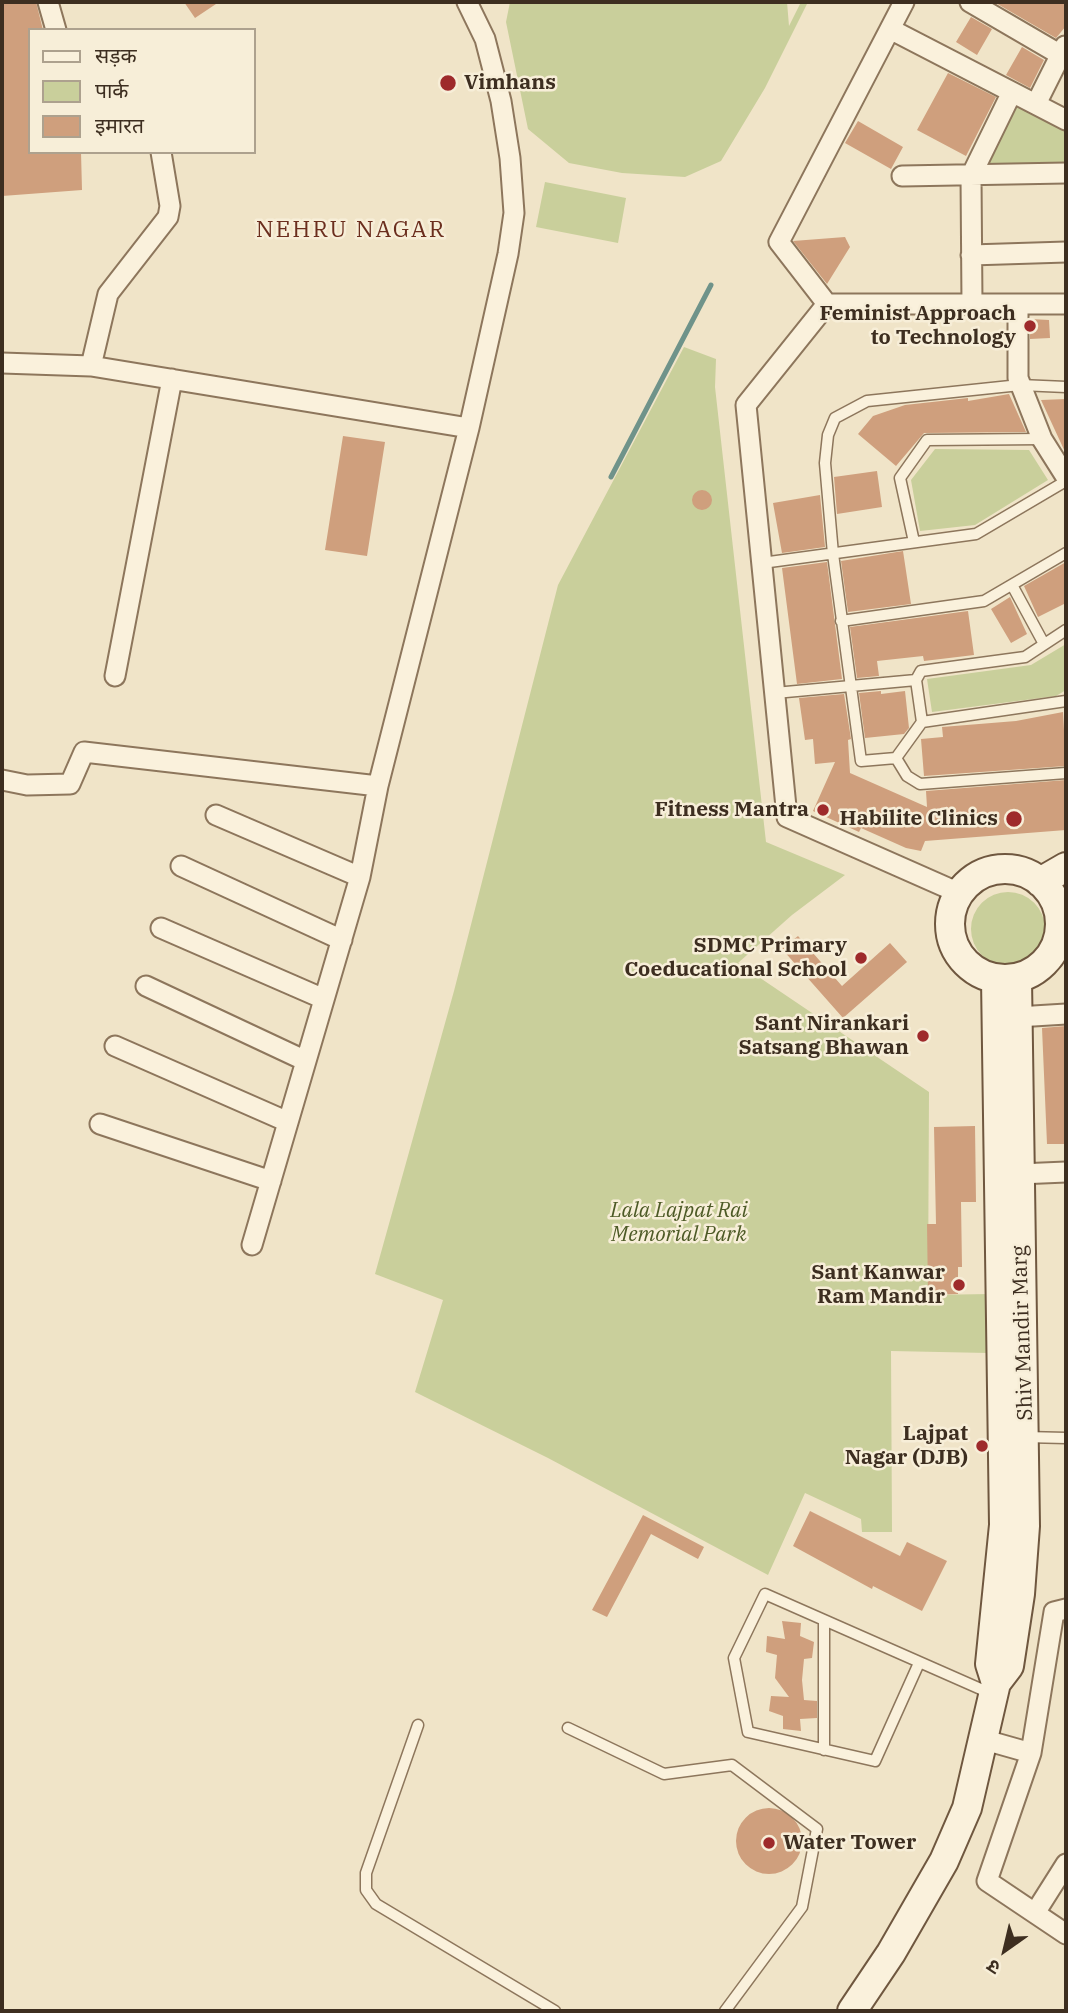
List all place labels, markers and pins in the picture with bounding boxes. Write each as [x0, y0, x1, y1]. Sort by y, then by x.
place label: Vimhans [464, 70, 556, 96]
marker: Vimhans [438, 73, 458, 93]
place label: Feminist Approach to Technology [819, 301, 1016, 351]
marker: Feminist Approach to Technology [1022, 318, 1038, 334]
place label: Fitness Mantra [654, 797, 809, 823]
marker: Fitness Mantra [815, 802, 831, 818]
place label: Habilite Clinics [840, 806, 998, 832]
marker: Habilite Clinics [1004, 809, 1024, 829]
place label: SDMC Primary Coeducational School [624, 933, 847, 983]
marker: SDMC Primary Coeducational School [853, 950, 869, 966]
place label: Sant Nirankari Satsang Bhawan [738, 1011, 909, 1061]
marker: Sant Nirankari Satsang Bhawan [915, 1028, 931, 1044]
place label: Sant Kanwar Ram Mandir [811, 1260, 945, 1310]
marker: Sant Kanwar Ram Mandir [951, 1277, 967, 1293]
place label: Lajpat Nagar (DJB) [845, 1421, 968, 1471]
marker: Lajpat Nagar (DJB) [974, 1438, 990, 1454]
place label: Water Tower [783, 1830, 916, 1856]
marker: Water Tower [761, 1835, 777, 1851]

